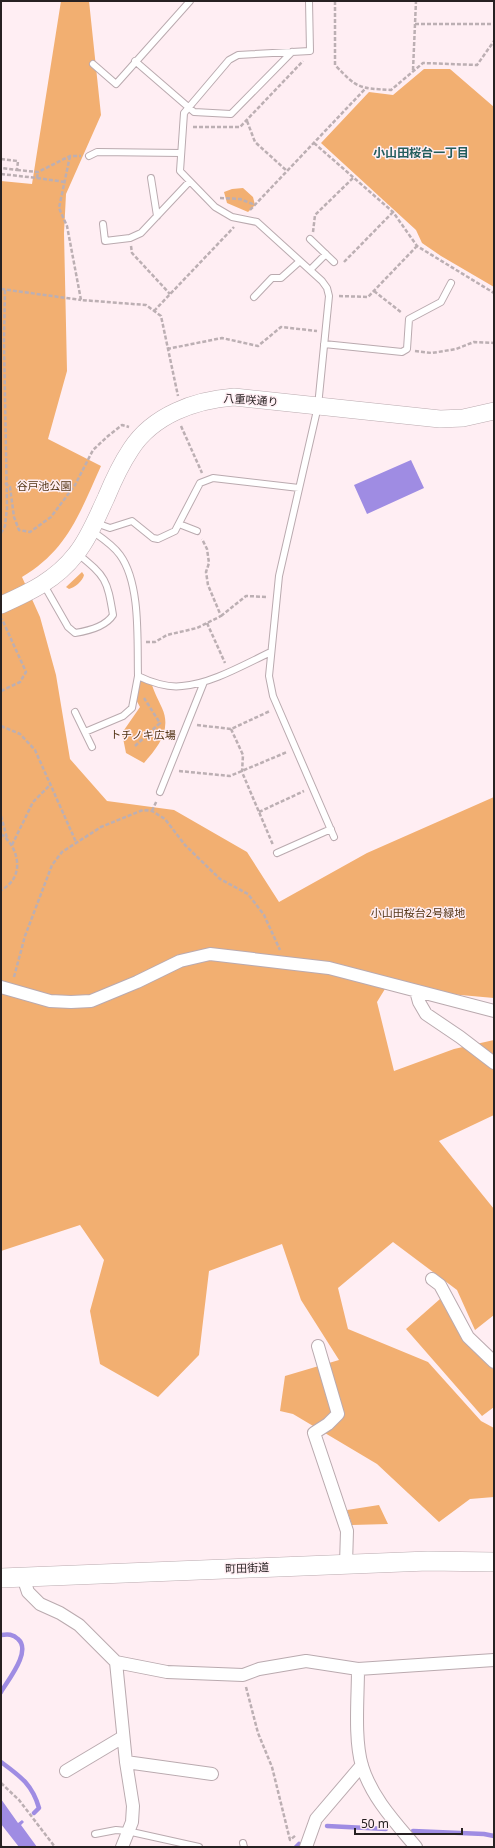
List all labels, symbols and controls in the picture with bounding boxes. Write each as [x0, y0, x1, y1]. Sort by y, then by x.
district label: 小山田桜台一丁目 [373, 144, 469, 161]
street label: 八重咲通り [223, 390, 279, 409]
park label: 谷戸池公園 [17, 478, 72, 493]
park label: トチノキ広場 [110, 727, 176, 742]
park label: 小山田桜台2号緑地 [371, 905, 465, 920]
street label: 町田街道 [225, 1559, 269, 1576]
scale bar [355, 1810, 462, 1836]
text: 50 m [361, 1815, 389, 1832]

